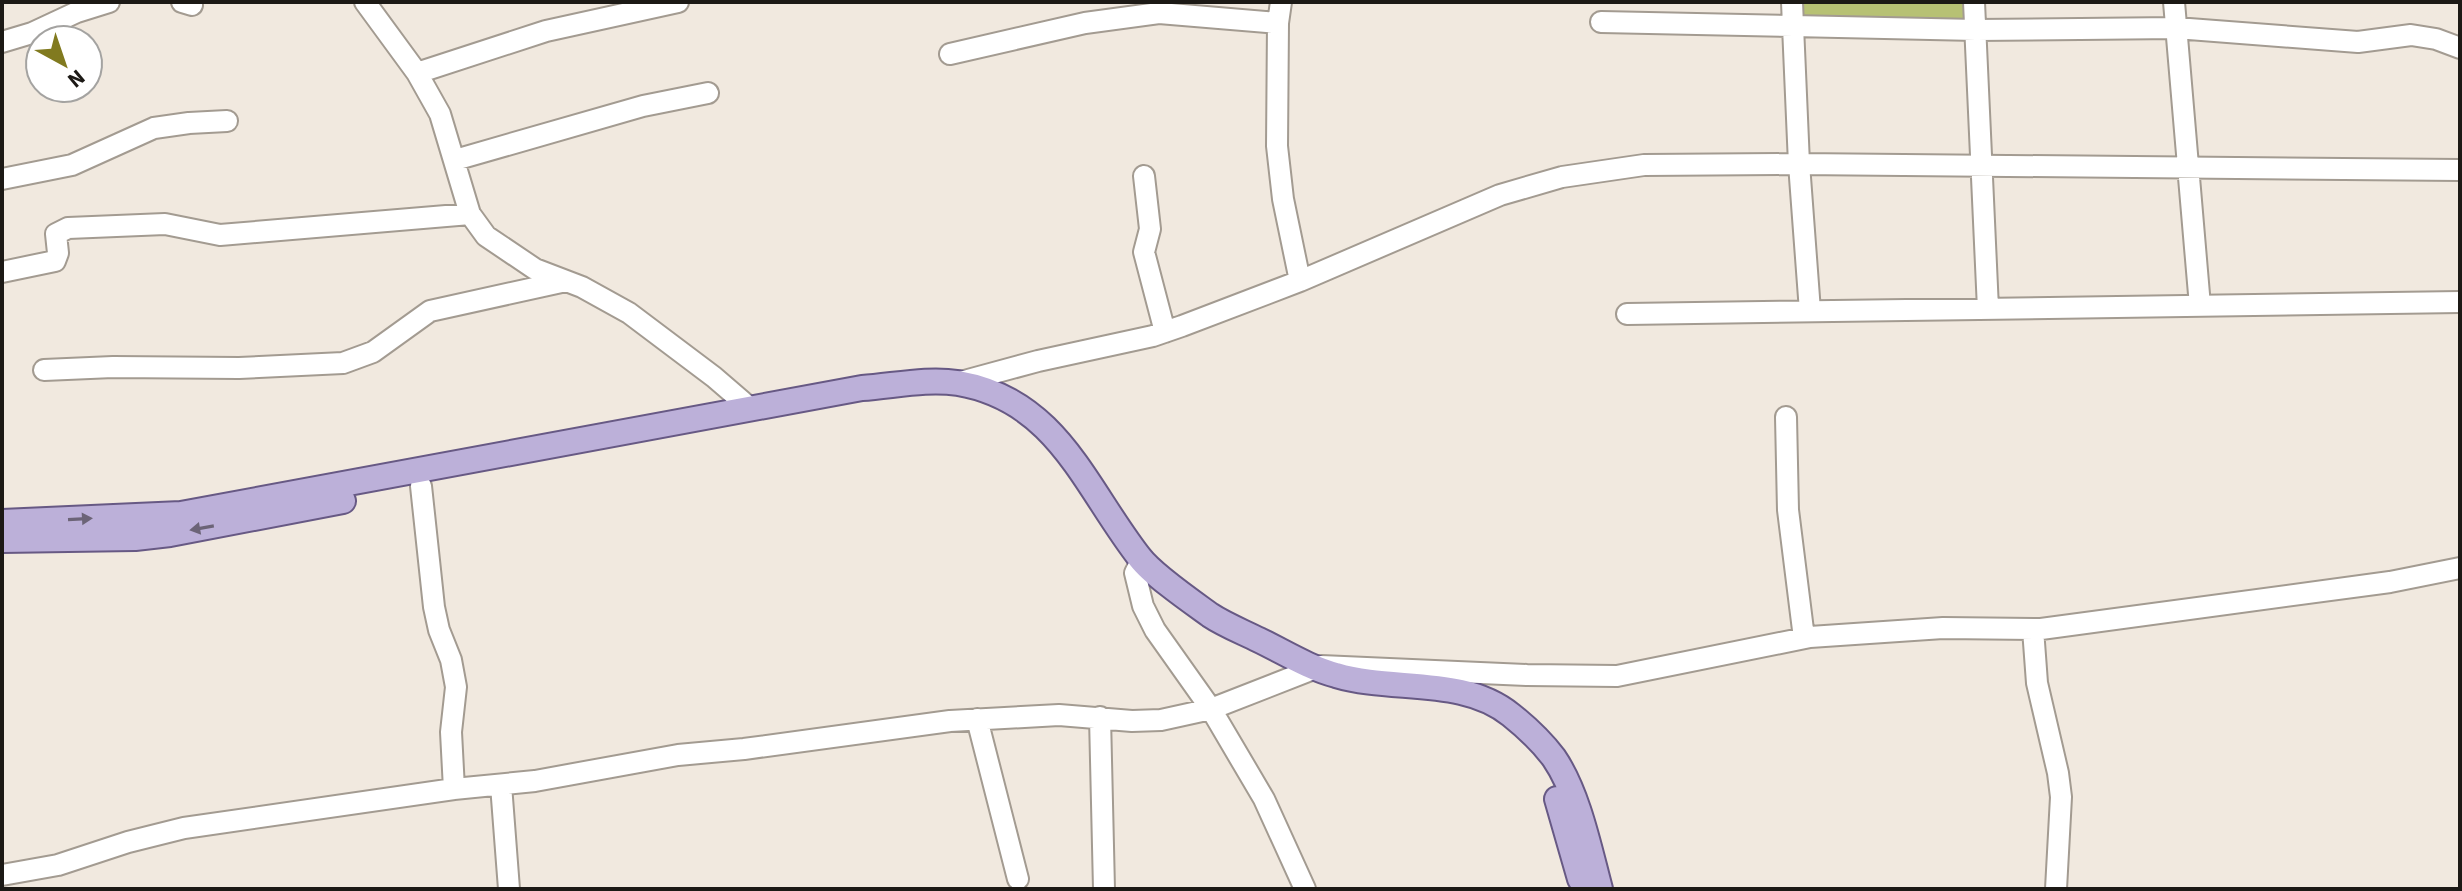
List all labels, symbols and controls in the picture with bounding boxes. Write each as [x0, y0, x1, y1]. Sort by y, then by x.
north arrow [24, 24, 104, 104]
text: N [60, 62, 92, 96]
one-way arrow [68, 512, 93, 525]
one-way arrow [190, 523, 215, 535]

